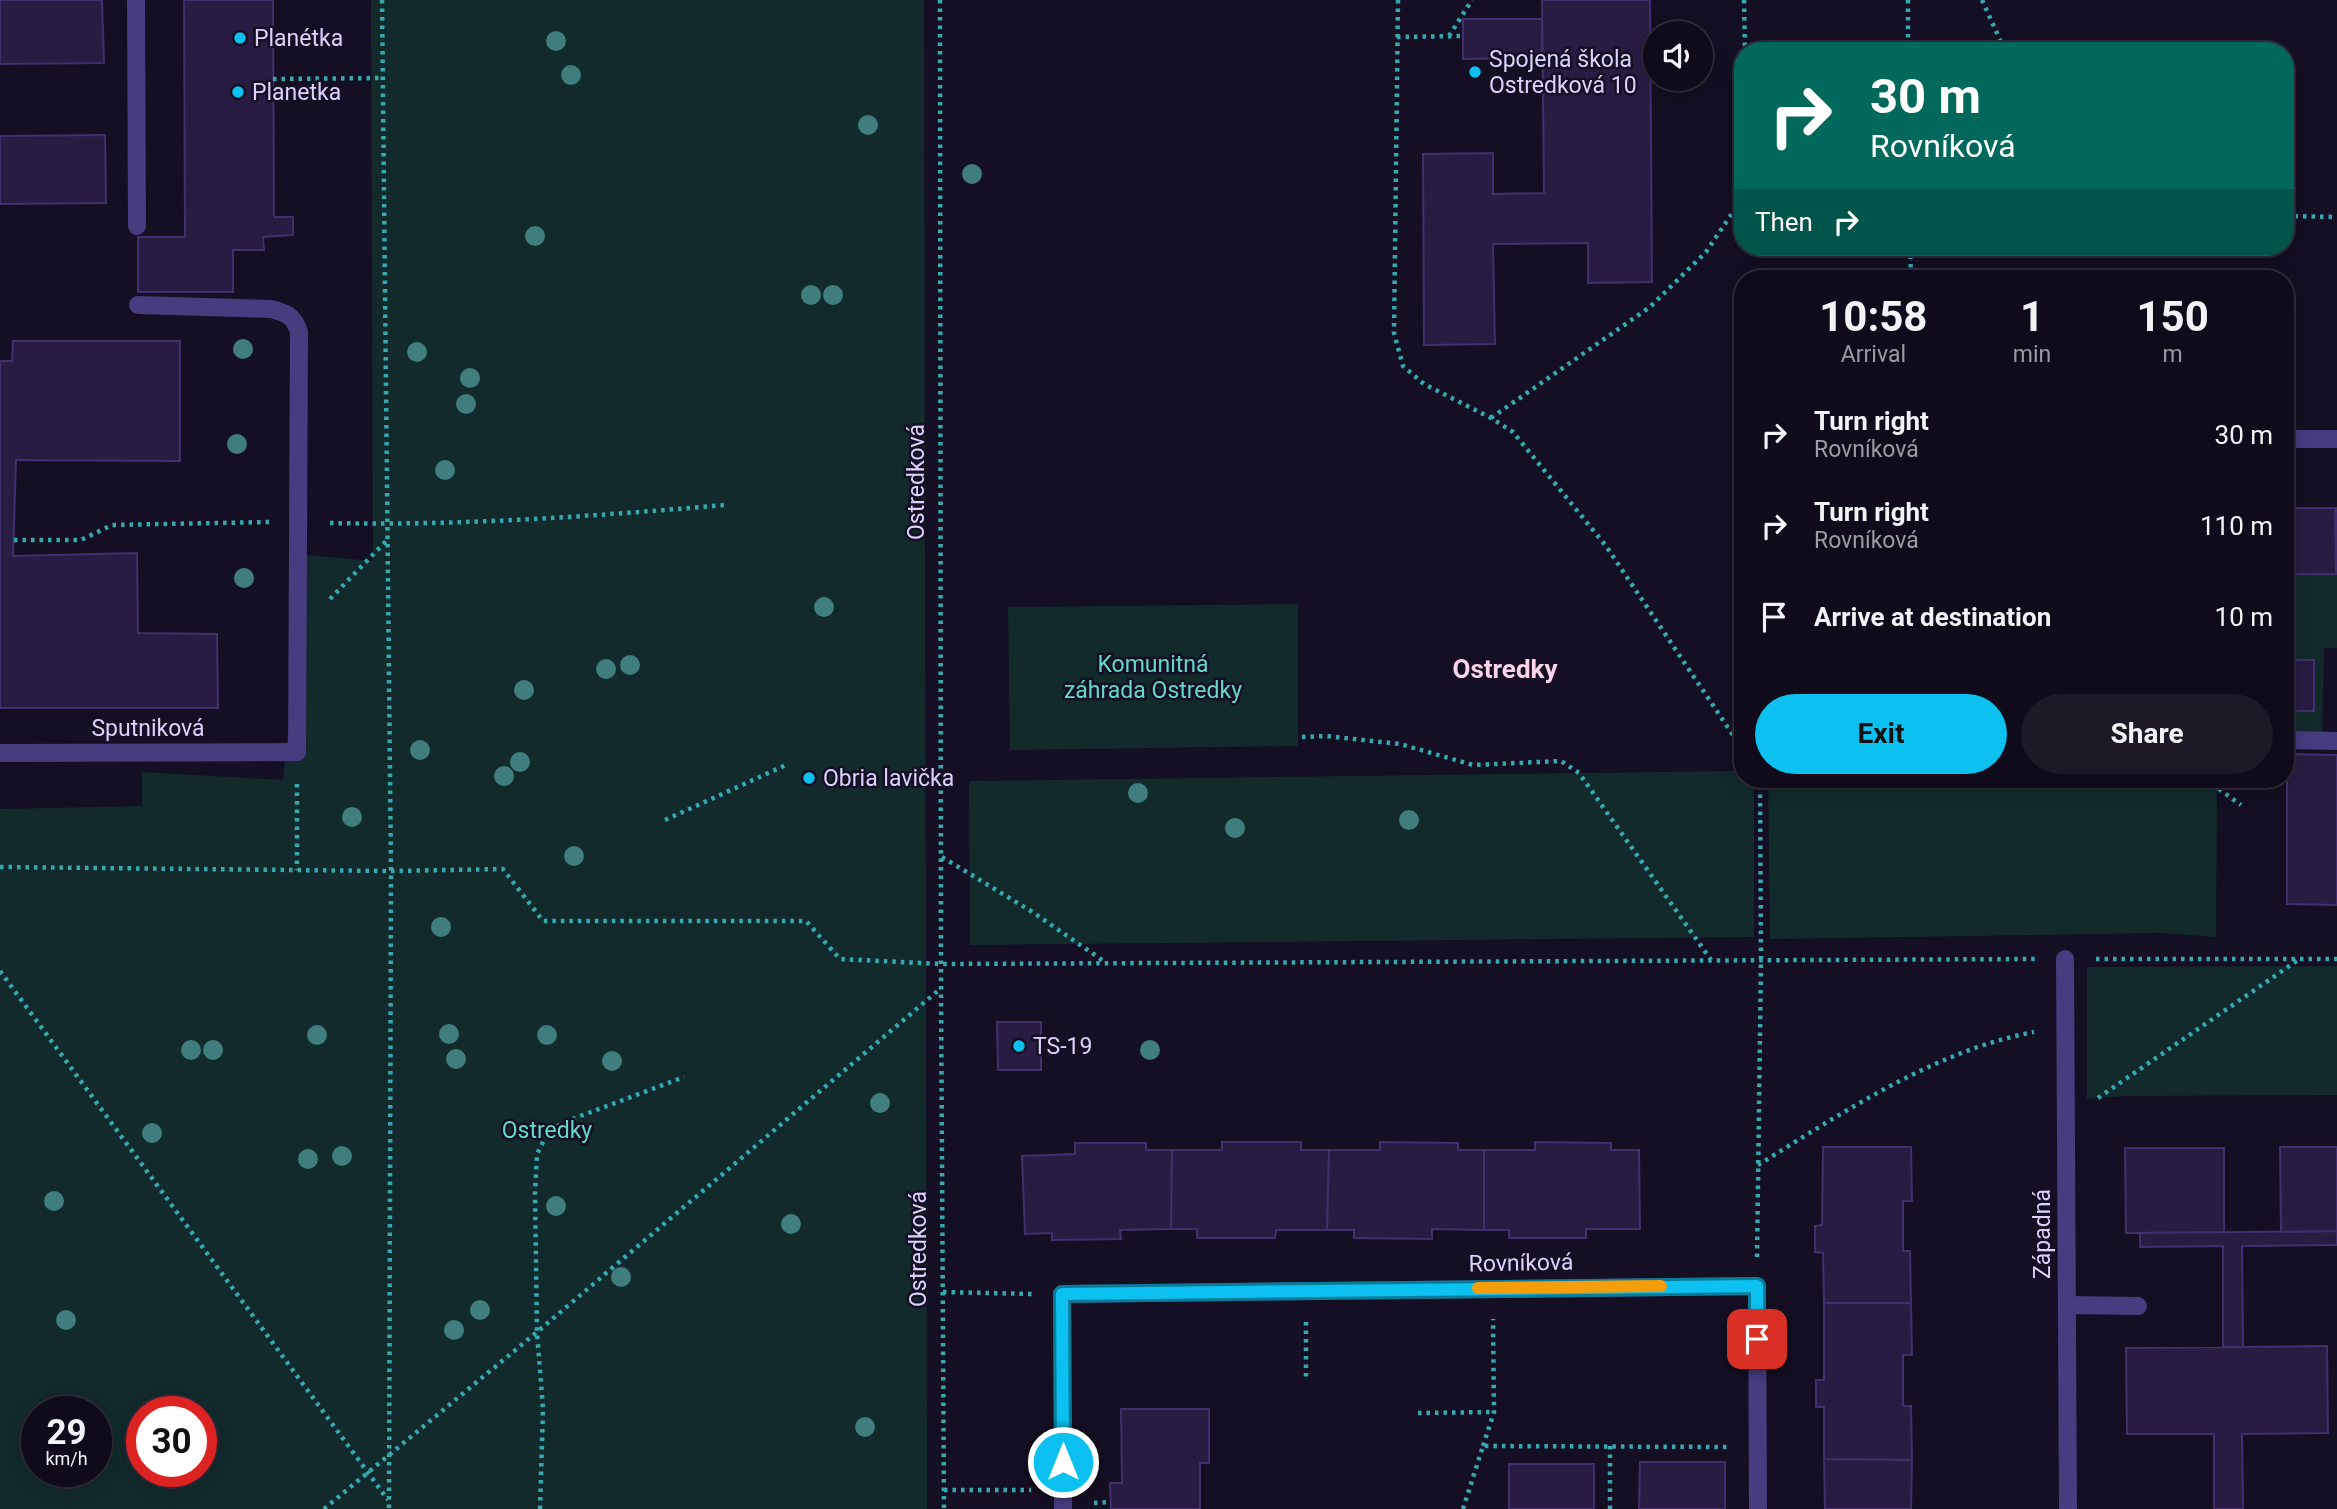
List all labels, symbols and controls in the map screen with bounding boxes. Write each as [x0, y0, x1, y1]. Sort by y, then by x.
map controls [1643, 21, 1713, 91]
button: sound [1643, 21, 1713, 91]
place label: Planétka [254, 25, 343, 52]
marker: Planétka [232, 30, 248, 46]
place label: Spojená škola Ostredková 10 [1489, 46, 1637, 99]
marker: Spojená škola Ostredková 10 [1467, 64, 1483, 80]
text: 30 m [1870, 68, 1981, 125]
icon: right [1755, 70, 1846, 161]
place label: Planetka [252, 79, 341, 106]
marker: Planetka [230, 84, 246, 100]
text: Rovníková [1870, 127, 2016, 165]
icon: right [1827, 203, 1865, 241]
text: Then [1755, 207, 1813, 237]
text: 10:58 [1819, 292, 1927, 341]
text: 1 [2020, 292, 2044, 341]
text: 150 [2136, 292, 2209, 341]
text: Arrival [1841, 341, 1906, 368]
text: min [2013, 341, 2051, 368]
text: m [2163, 341, 2183, 368]
text: Turn right [1814, 406, 1929, 436]
icon: right [1755, 416, 1793, 454]
text: 30 m [2215, 420, 2273, 450]
street label: Ostredková [903, 424, 930, 540]
text: Rovníková [1814, 436, 1919, 463]
text: Turn right [1814, 497, 1929, 527]
icon: right [1755, 507, 1793, 545]
text: 110 m [2200, 511, 2273, 541]
text: Rovníková [1814, 527, 1919, 554]
icon: arrive [1755, 598, 1793, 636]
text: Arrive at destination [1814, 602, 2051, 632]
text: 10 m [2215, 602, 2273, 632]
park label: Komunitná záhrada Ostredky [1064, 651, 1242, 704]
district label: Ostredky [1452, 654, 1558, 684]
button: Exit [1755, 694, 2007, 774]
button: Share [2021, 694, 2273, 774]
street label: Sputniková [91, 715, 205, 742]
place label: Obria lavička [823, 765, 954, 792]
marker: Obria lavička [801, 770, 817, 786]
place label: TS-19 [1033, 1033, 1092, 1060]
marker: TS-19 [1011, 1038, 1027, 1054]
park label: Ostredky [502, 1117, 592, 1144]
street label: Západná [2029, 1189, 2056, 1279]
street label: Ostredková [905, 1191, 932, 1307]
street label: Rovníková [1468, 1249, 1574, 1277]
pin [1727, 1309, 1787, 1369]
icon: arrive [1738, 1320, 1776, 1358]
speed limit sign: 30 [126, 1396, 217, 1487]
text: 29 [46, 1412, 87, 1453]
position arrow [1026, 1425, 1100, 1499]
text: km/h [45, 1448, 88, 1469]

